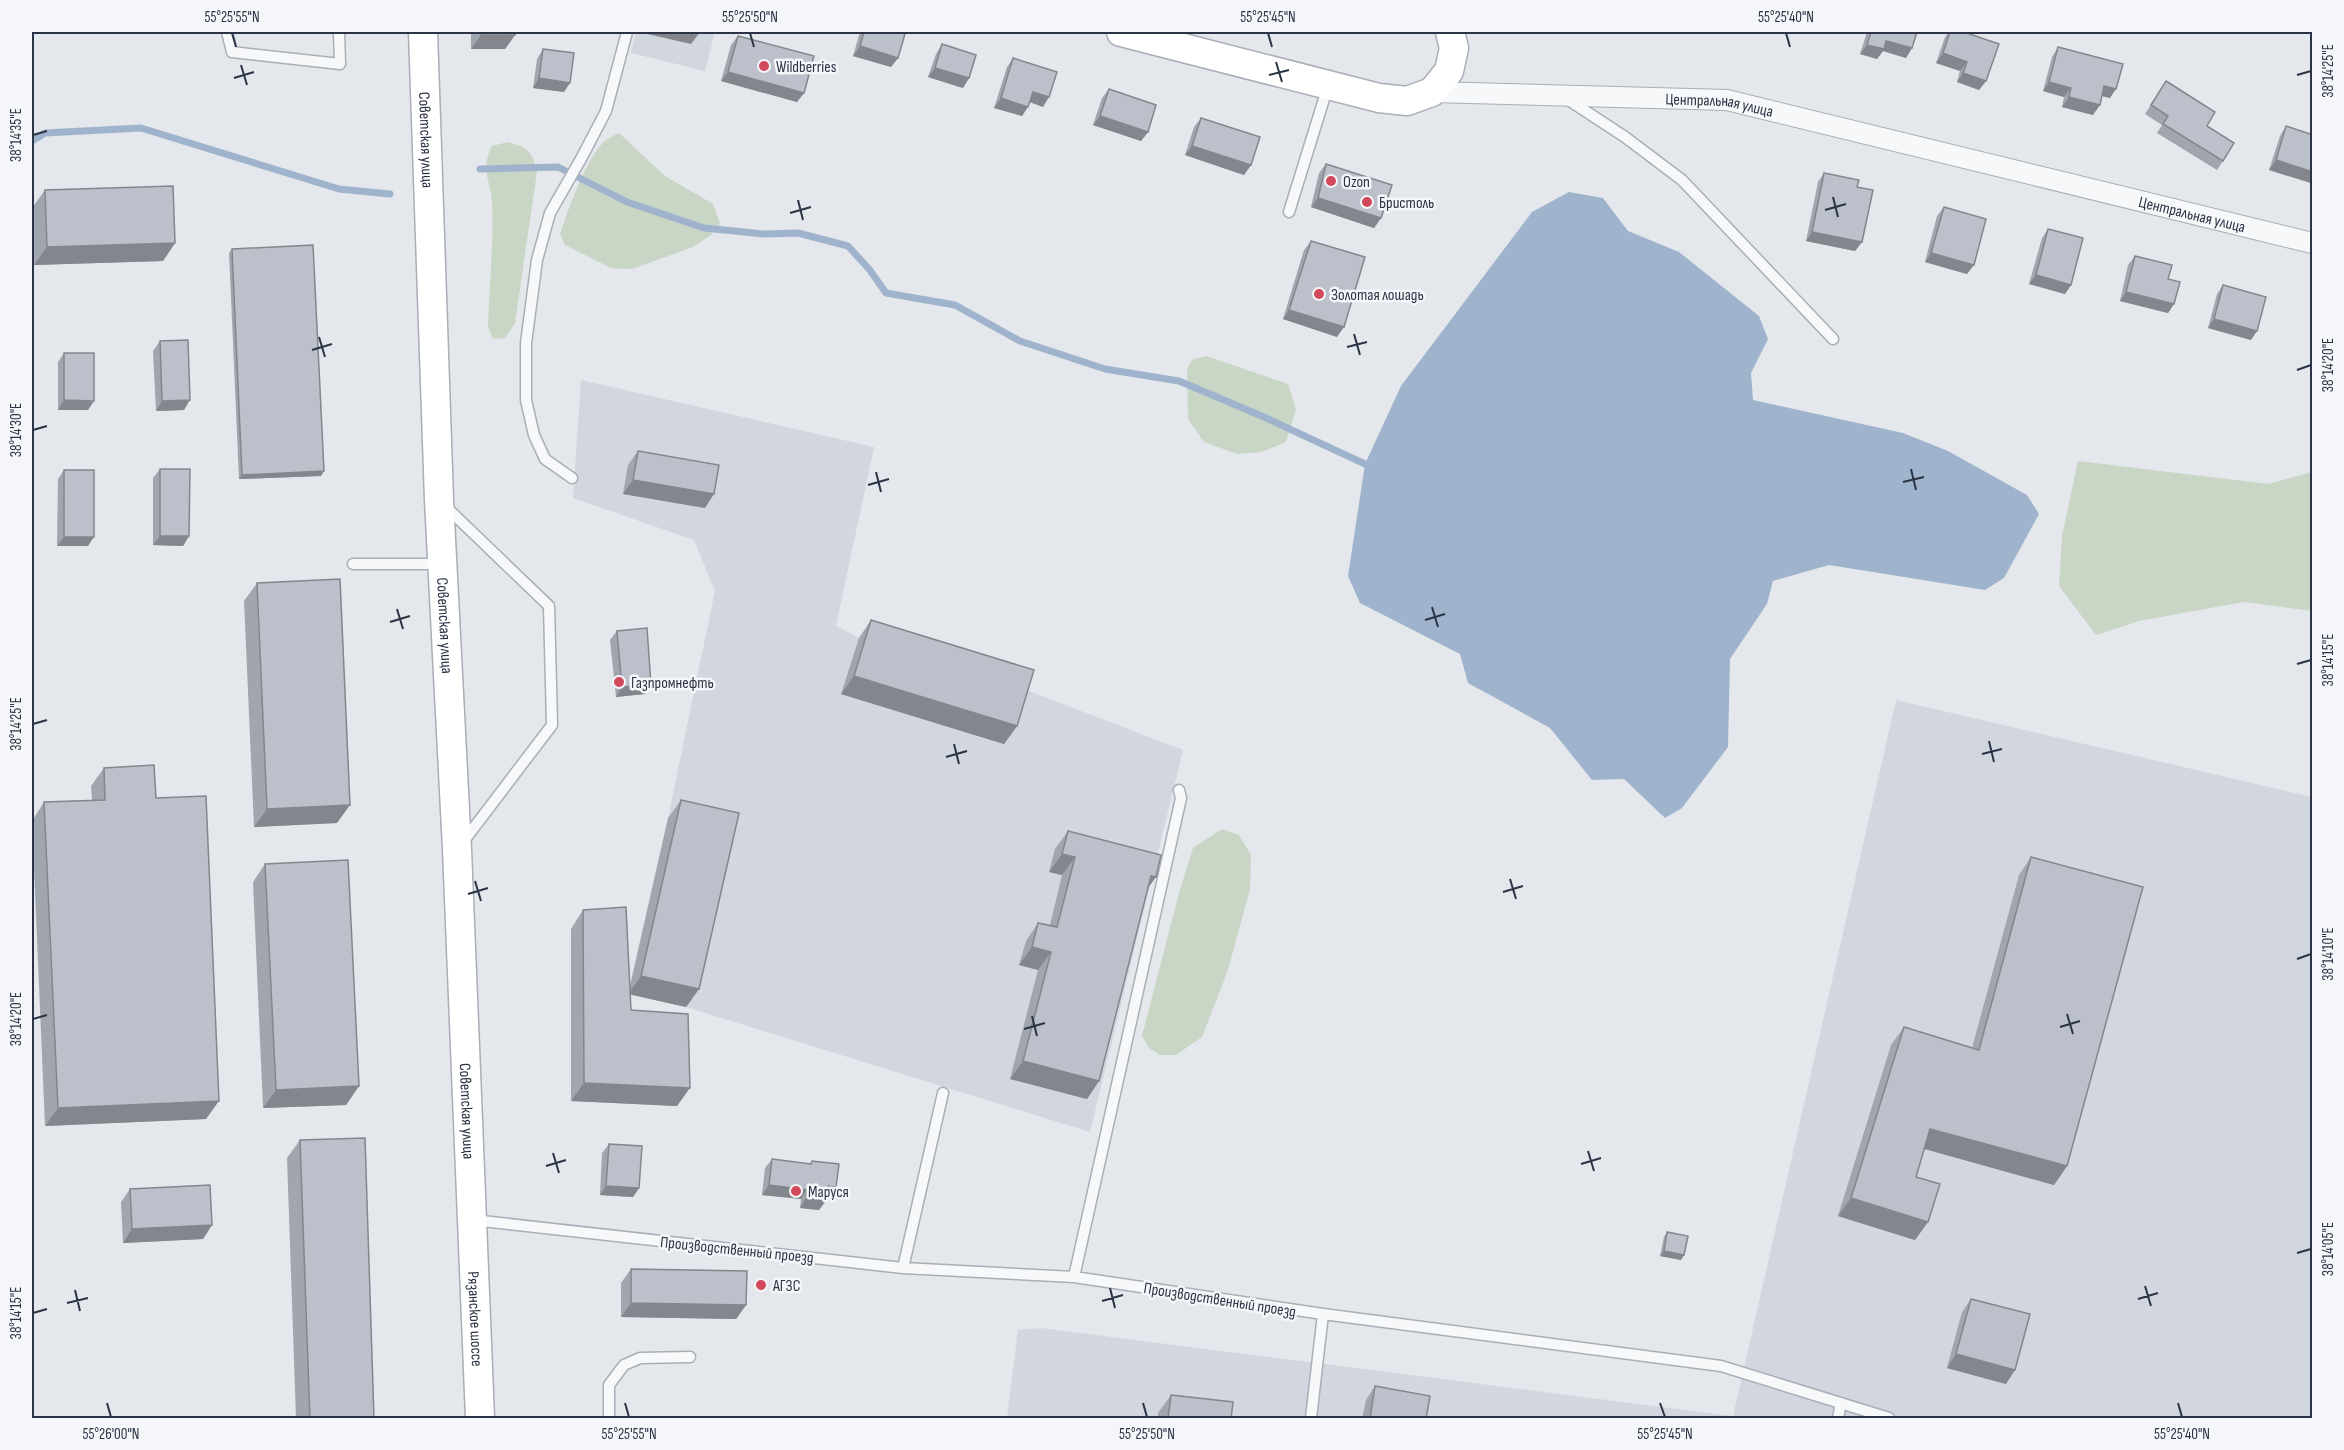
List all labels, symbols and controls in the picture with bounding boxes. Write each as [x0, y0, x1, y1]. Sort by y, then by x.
text: 55°25'55"N [204, 8, 260, 27]
text: 55°25'50"N [722, 8, 778, 27]
text: 55°25'45"N [1240, 8, 1296, 27]
text: 55°25'40"N [1758, 8, 1814, 27]
text: 38°14'25"E [2319, 44, 2338, 98]
place label: Wildberries [776, 58, 837, 77]
marker: Wildberries [757, 59, 771, 73]
street label: Центральная улица [1665, 90, 1775, 122]
street label: Советская улица [414, 92, 436, 188]
text: 38°14'35"E [7, 108, 26, 162]
place label: Ozon [1343, 173, 1370, 192]
marker: Ozon [1324, 174, 1338, 188]
street label: Центральная улица [2137, 193, 2247, 237]
place label: Бристоль [1379, 194, 1434, 213]
marker: Бристоль [1360, 195, 1374, 209]
place label: Золотая лошадь [1331, 286, 1424, 305]
marker: Золотая лошадь [1312, 287, 1326, 301]
text: 38°14'20"E [2319, 338, 2338, 392]
text: 38°14'30"E [7, 403, 26, 457]
street label: Советская улица [432, 577, 456, 674]
text: 38°14'15"E [2319, 634, 2338, 686]
place label: Газпромнефть [631, 674, 714, 693]
marker: Газпромнефть [612, 675, 626, 689]
text: 38°14'25"E [7, 697, 26, 751]
text: 38°14'10"E [2319, 927, 2338, 981]
text: 38°14'20"E [7, 992, 26, 1046]
street label: Советская улица [455, 1063, 478, 1160]
place label: Маруся [808, 1183, 849, 1202]
marker: Маруся [789, 1184, 803, 1198]
text: 38°14'05"E [2319, 1222, 2338, 1276]
street label: Производственный проезд [659, 1233, 814, 1268]
street label: Рязанское шоссе [463, 1271, 486, 1367]
place label: АГЗС [772, 1277, 801, 1296]
marker: АГЗС [754, 1278, 768, 1292]
street label: Производственный проезд [1142, 1279, 1297, 1322]
text: 38°14'15"E [7, 1287, 26, 1339]
text: 55°26'00"N [82, 1425, 140, 1444]
text: 55°25'55"N [601, 1425, 657, 1444]
text: 55°25'50"N [1119, 1425, 1175, 1444]
text: 55°25'45"N [1637, 1425, 1693, 1444]
text: 55°25'40"N [2154, 1425, 2210, 1444]

